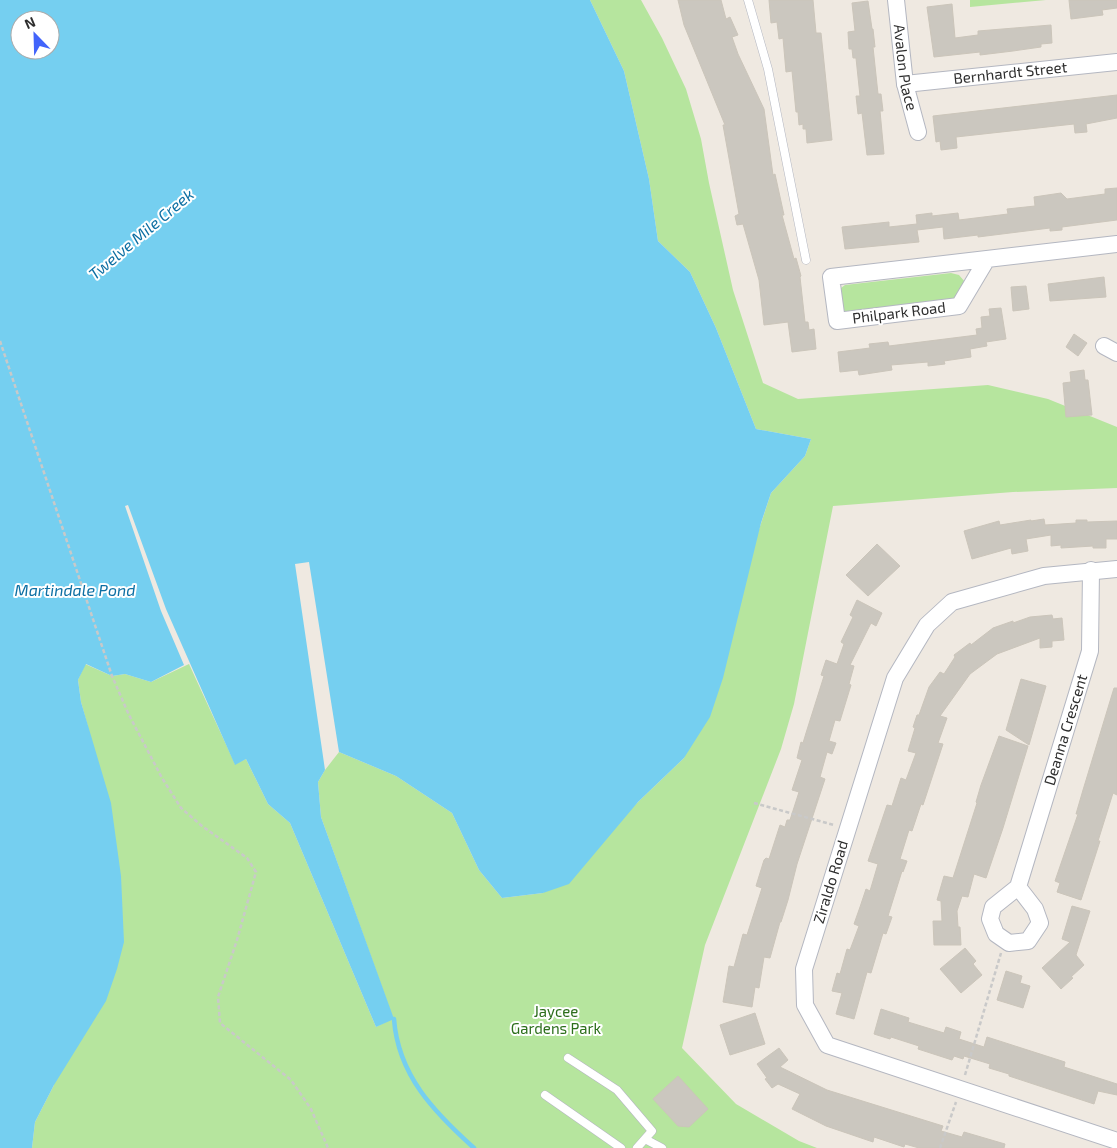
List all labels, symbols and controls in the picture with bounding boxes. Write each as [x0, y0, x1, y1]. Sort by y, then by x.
north arrow [10, 10, 60, 60]
text: N [22, 13, 38, 32]
street label: Avalon Place [891, 23, 922, 112]
street label: Bernhardt Street [953, 57, 1068, 87]
water label: Twelve Mile Creek [84, 184, 197, 283]
street label: Philpark Road [851, 297, 947, 327]
water label: Martindale Pond [15, 580, 135, 599]
street label: Deanna Crescent [1040, 672, 1090, 787]
street label: Ziraldo Road [809, 838, 851, 925]
park label: Jaycee Gardens Park [511, 1002, 602, 1037]

